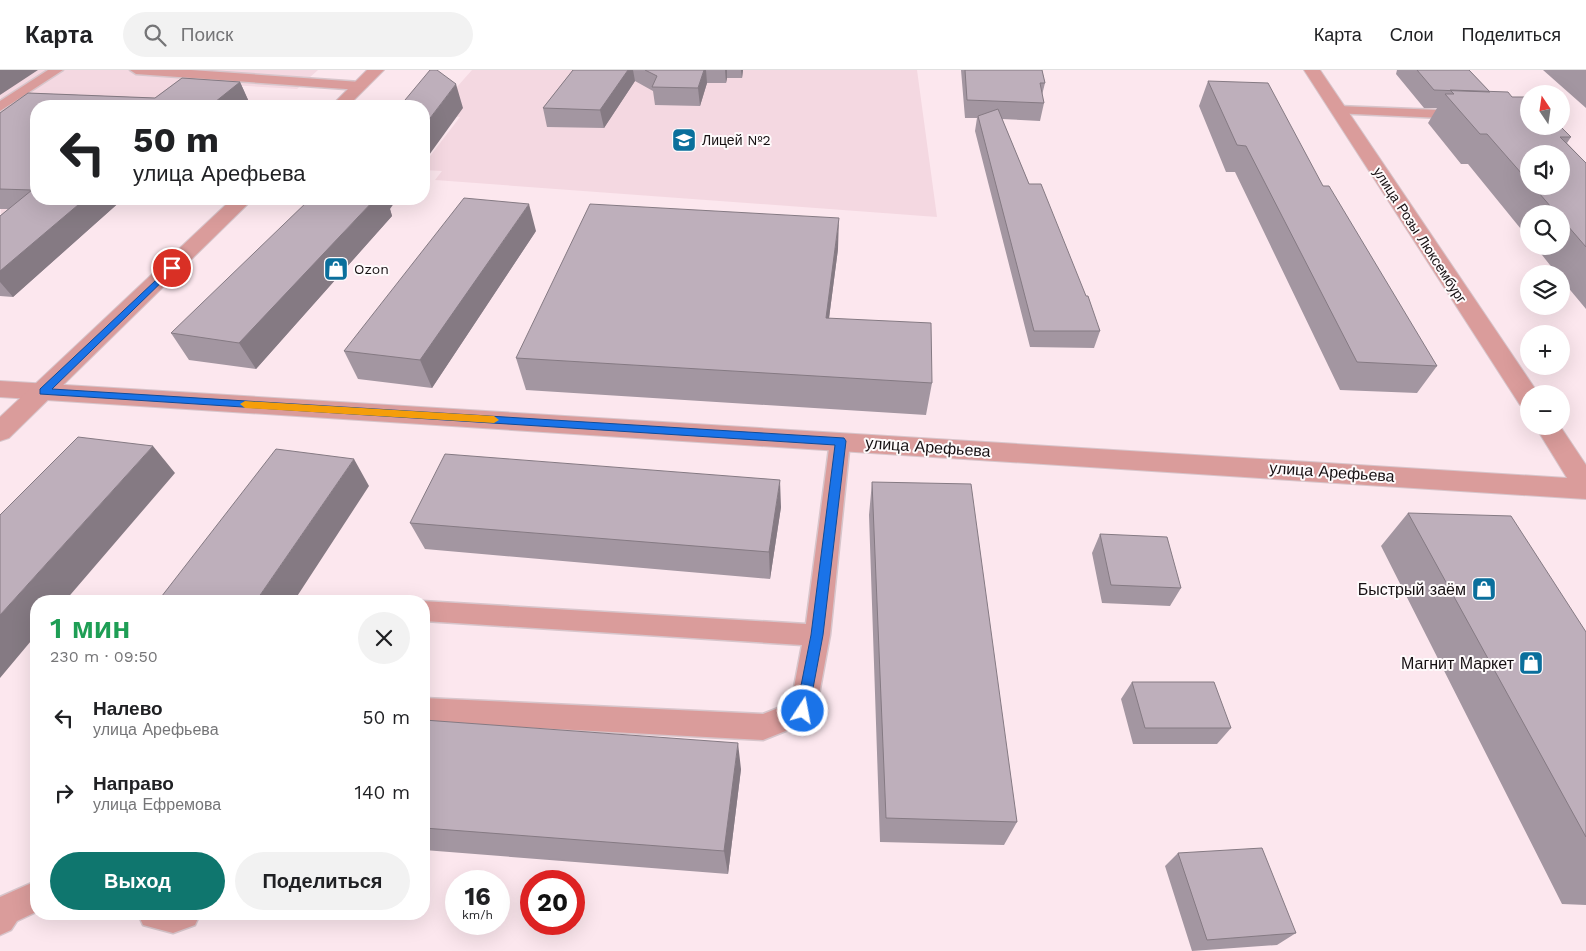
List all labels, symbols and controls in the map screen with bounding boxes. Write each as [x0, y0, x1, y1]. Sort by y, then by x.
search box [123, 12, 473, 57]
text: Карта [25, 21, 93, 49]
icon: search [141, 21, 169, 49]
text: Поиск [181, 23, 233, 46]
text: Карта [1314, 24, 1362, 45]
text: Слои [1390, 24, 1434, 45]
text: Поделиться [1462, 24, 1561, 45]
north arrow [1520, 85, 1570, 135]
map controls [1520, 85, 1570, 435]
text: 50 m [133, 119, 219, 161]
icon: left [50, 120, 115, 185]
school or university icon: Лицей №2 [671, 127, 697, 153]
place label: Лицей №2 [702, 132, 771, 148]
button: sound [1520, 145, 1570, 195]
text: улица Арефьева [133, 161, 306, 186]
street label: улица Розы Люксембург [1370, 164, 1470, 306]
button: search [1520, 205, 1570, 255]
pin [151, 247, 193, 289]
icon: arrive [158, 254, 186, 282]
shop icon: Ozon [323, 256, 349, 282]
place label: Ozon [354, 261, 389, 277]
button: layers [1520, 265, 1570, 315]
button: + [1520, 325, 1570, 375]
button: − [1520, 385, 1570, 435]
street label: улица Арефьева [865, 433, 991, 461]
street label: улица Арефьева [1269, 458, 1395, 486]
shop icon: Быстрый заём [1471, 576, 1497, 602]
place label: Быстрый заём [1358, 580, 1466, 599]
text: 1 мин [50, 610, 130, 645]
button: close [358, 612, 410, 664]
text: 230 m · 09:50 [50, 647, 158, 666]
shop icon: Магнит Маркет [1518, 650, 1544, 676]
place label: Магнит Маркет [1401, 654, 1515, 673]
position arrow [776, 684, 828, 736]
text: Налево [93, 697, 163, 720]
icon: left [50, 704, 78, 732]
text: 50 m [363, 706, 410, 729]
text: улица Арефьева [93, 720, 219, 739]
text: Направо [93, 772, 174, 795]
icon: right [50, 779, 78, 807]
text: 140 m [355, 781, 410, 804]
text: улица Ефремова [93, 795, 221, 814]
button: Выход [50, 852, 225, 910]
button: Поделиться [235, 852, 410, 910]
speed limit sign: 20 [520, 870, 585, 935]
text: 16 [464, 882, 491, 911]
text: km/h [462, 908, 493, 922]

